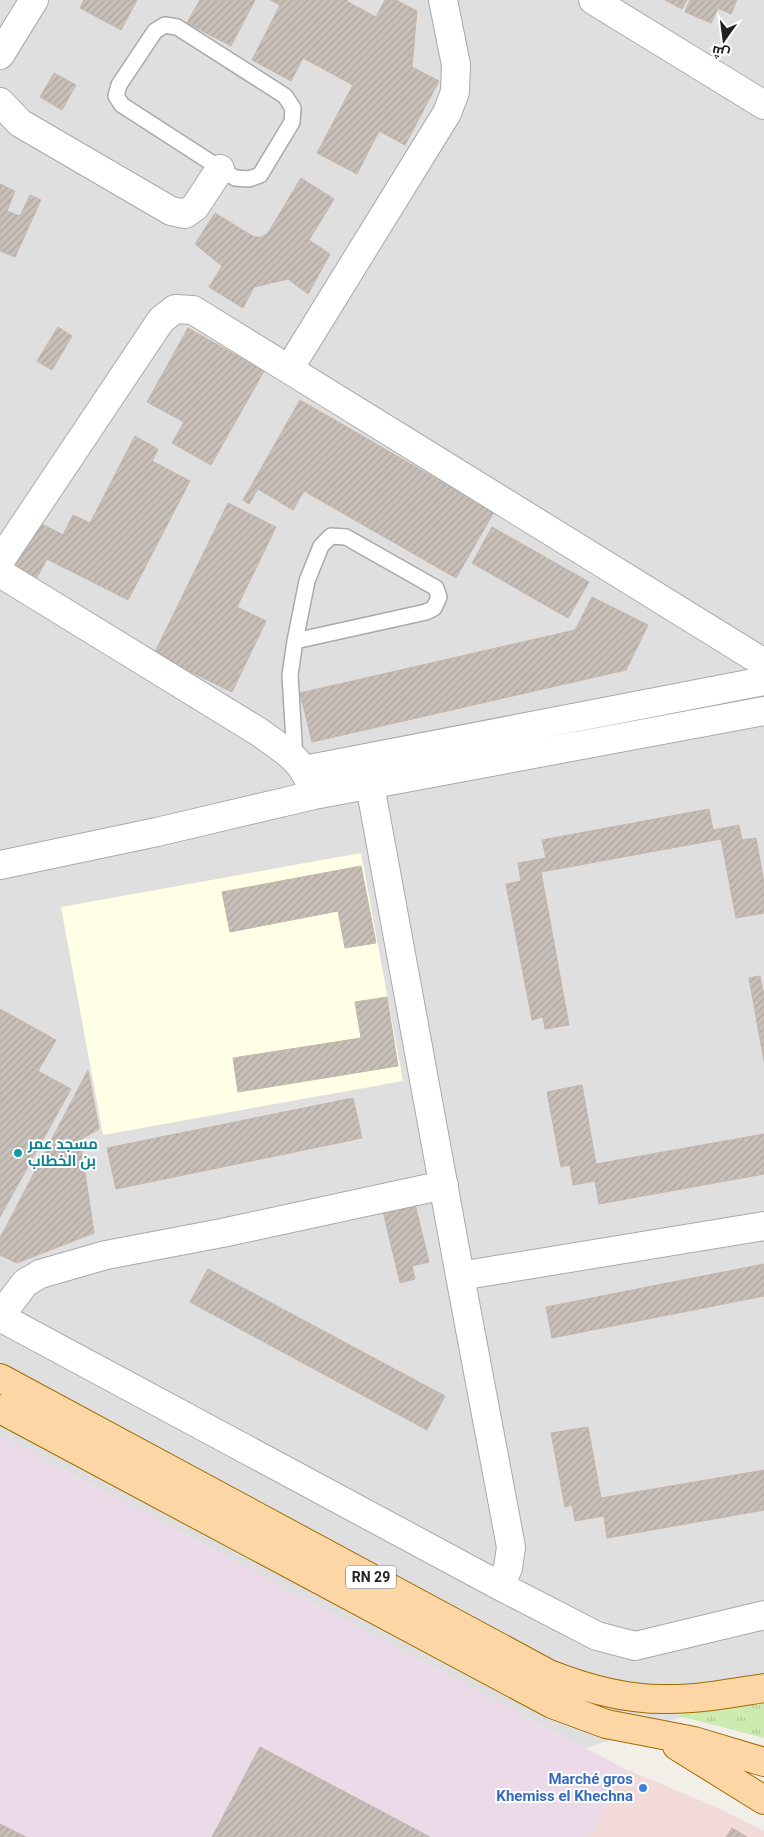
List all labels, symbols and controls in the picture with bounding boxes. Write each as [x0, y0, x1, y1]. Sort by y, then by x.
north arrow [699, 15, 749, 65]
text: ش [710, 42, 732, 63]
place label: مسجد عمر بن الخطاب [27, 1135, 98, 1170]
marker: مسجد عمر بن الخطاب [12, 1147, 24, 1159]
road number: RN 29 [346, 1565, 396, 1588]
place label: Marché gros Khemiss el Khechna [496, 1770, 633, 1805]
marker: Marché gros Khemiss el Khechna [637, 1782, 649, 1794]

